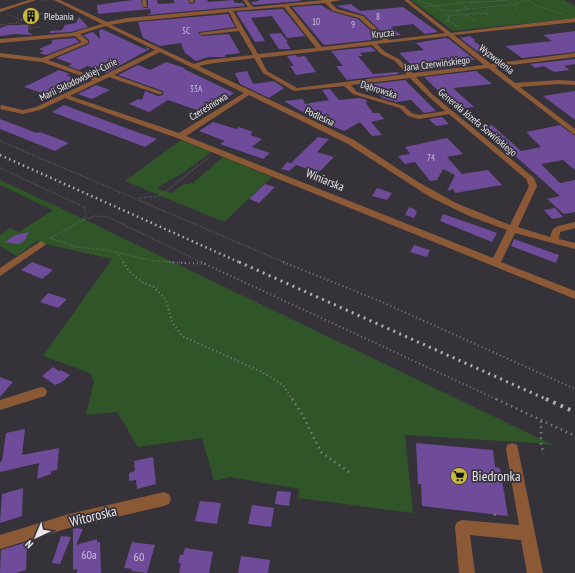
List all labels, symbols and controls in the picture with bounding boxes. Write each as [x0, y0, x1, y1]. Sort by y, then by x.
building icon: Plebania [21, 6, 41, 26]
place label: Plebania [44, 10, 74, 23]
house number: 8 [376, 11, 380, 22]
house number: 10 [312, 16, 320, 27]
house number: 9 [351, 19, 355, 30]
house number: 5C [182, 25, 190, 36]
street label: Krucza [371, 26, 395, 41]
street label: Wyzwolenia [477, 42, 517, 77]
street label: Jana Czerwińskiego [402, 53, 471, 74]
street label: Marii Skłodowskiej-Curie [37, 55, 119, 104]
street label: Dąbrowska [359, 77, 399, 101]
house number: 33A [190, 83, 203, 94]
street label: Generała Józefa Sowińskiego [436, 86, 520, 159]
street label: Czereśniowa [187, 90, 230, 123]
street label: Podleśna [303, 104, 337, 129]
house number: 74 [427, 152, 435, 163]
street label: Winiarska [304, 165, 347, 194]
supermarket icon: Biedronka [449, 466, 469, 486]
place label: Biedronka [472, 467, 521, 485]
street label: Witoroska [68, 501, 118, 531]
north arrow [16, 517, 56, 557]
text: N [22, 537, 36, 551]
house number: 60a [81, 547, 97, 562]
house number: 60 [134, 549, 144, 564]

